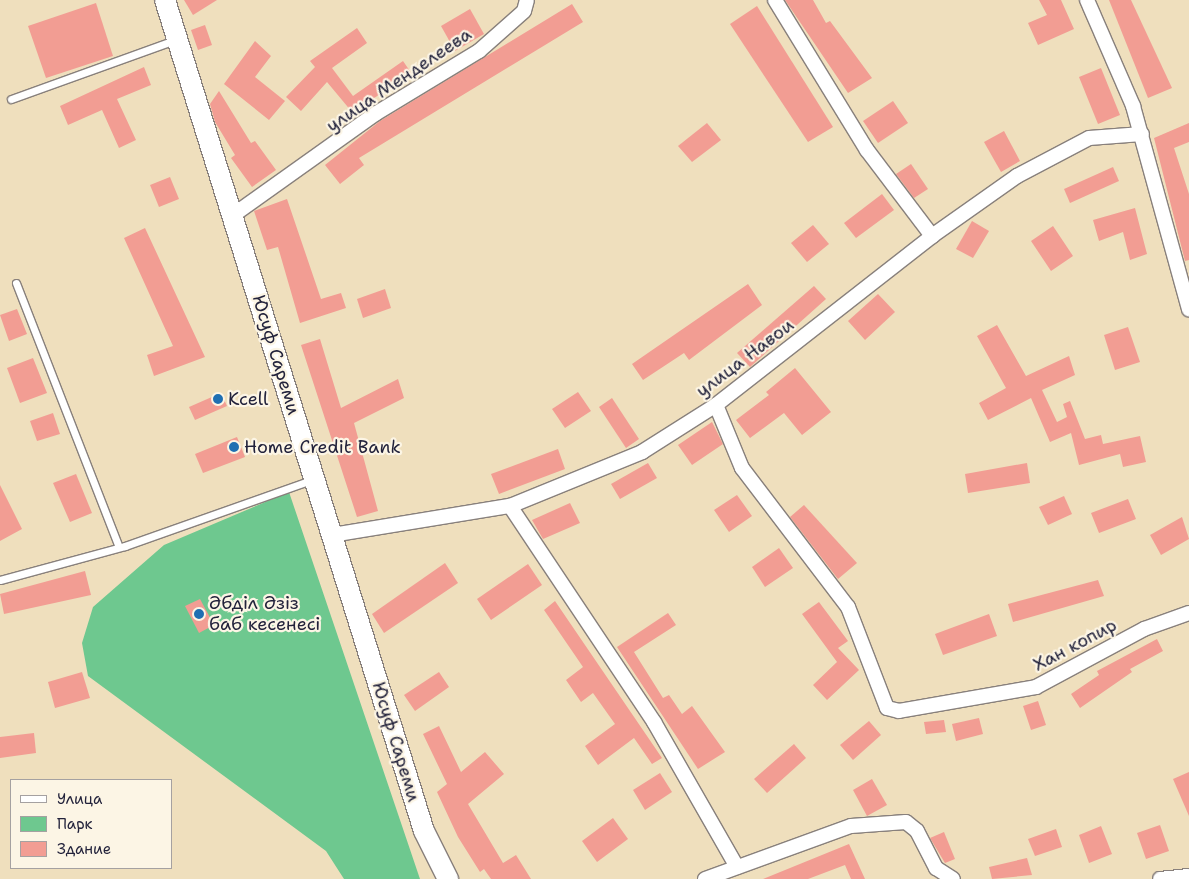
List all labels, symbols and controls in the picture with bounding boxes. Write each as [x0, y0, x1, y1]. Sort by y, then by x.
street label: улица Менделеева [322, 23, 476, 137]
street label: Юсуф Сареми [248, 293, 304, 417]
street label: улица Навои [692, 314, 798, 402]
place label: Kcell [228, 388, 269, 410]
marker: Kcell [212, 393, 224, 405]
place label: Home Credit Bank [244, 436, 401, 458]
marker: Home Credit Bank [228, 441, 240, 453]
place label: Әбділ Әзіз баб кесенесі [209, 593, 320, 636]
marker: Әбділ Әзіз баб кесенесі [193, 608, 205, 620]
street label: Хан копир [1030, 614, 1120, 676]
street label: Юсуф Сареми [368, 680, 424, 804]
legend [10, 779, 172, 869]
text: Улица [57, 789, 102, 809]
text: Парк [57, 814, 93, 834]
text: Здание [57, 839, 111, 859]

